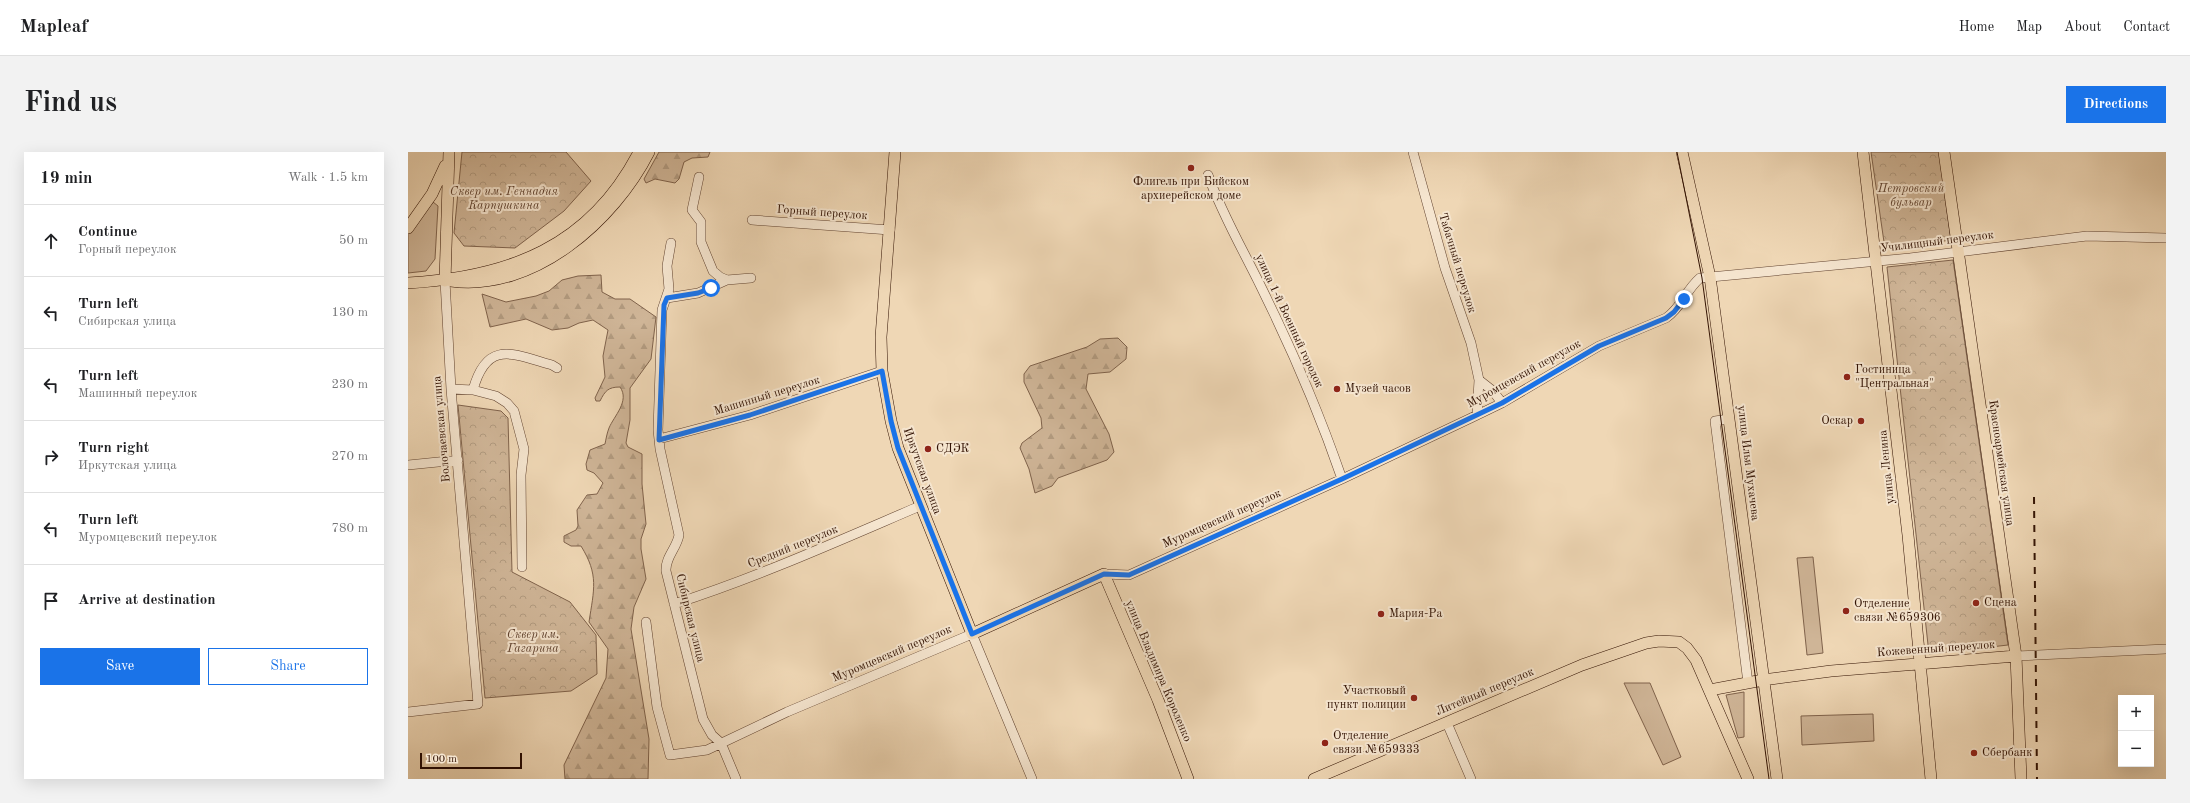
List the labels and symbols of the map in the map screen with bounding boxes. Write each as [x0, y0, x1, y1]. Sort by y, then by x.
marker: Флигель при Бийском архиерейском доме [1186, 163, 1196, 173]
place label: Флигель при Бийском архиерейском доме [1133, 176, 1249, 202]
park label: Петровский бульвар [1877, 183, 1944, 209]
park label: Сквер им. Геннадия Карпушкина [450, 186, 559, 212]
street label: Горный переулок [776, 204, 868, 222]
street label: Табачный переулок [1436, 212, 1478, 314]
street label: Училищный переулок [1880, 229, 1994, 255]
street label: улица 1-й Военный городок [1253, 252, 1325, 390]
route start [702, 279, 720, 297]
route end [1675, 290, 1693, 308]
street label: Муромцевский переулок [1465, 338, 1583, 410]
place label: Гостиница "Центральная" [1855, 364, 1934, 390]
marker: Гостиница "Центральная" [1842, 372, 1852, 382]
street label: Машинный переулок [713, 374, 821, 418]
street label: Волочаевская улица [431, 375, 453, 483]
place label: Музей часов [1345, 383, 1411, 395]
marker: Музей часов [1332, 384, 1342, 394]
street label: Красноармейская улица [1986, 399, 2016, 527]
street label: улица Ильи Мухачева [1735, 405, 1761, 521]
place label: Оскар [1821, 415, 1853, 427]
marker: Оскар [1856, 416, 1866, 426]
street label: Иркутская улица [901, 426, 943, 516]
street label: улица Ленина [1877, 429, 1897, 505]
place label: СДЭК [936, 443, 970, 455]
marker: СДЭК [923, 444, 933, 454]
street label: Муромцевский переулок [1161, 487, 1283, 551]
street label: Средний переулок [746, 523, 840, 571]
street label: Сибирская улица [673, 573, 707, 663]
place label: Сцена [1984, 597, 2017, 609]
street label: улица Владимира Короленко [1123, 598, 1193, 744]
place label: Отделение связи №659306 [1854, 598, 1941, 624]
marker: Сцена [1971, 598, 1981, 608]
marker: Отделение связи №659306 [1841, 606, 1851, 616]
place label: Мария-Ра [1389, 608, 1442, 620]
marker: Мария-Ра [1376, 609, 1386, 619]
street label: Муромцевский переулок [831, 623, 953, 685]
park label: Сквер им. Гагарина [506, 629, 559, 655]
street label: Кожевенный переулок [1876, 639, 1996, 659]
street label: Литейный переулок [1434, 666, 1536, 718]
place label: Участковый пункт полиции [1327, 685, 1406, 711]
marker: Участковый пункт полиции [1409, 693, 1419, 703]
place label: Отделение связи №659333 [1333, 730, 1420, 756]
marker: Отделение связи №659333 [1320, 738, 1330, 748]
place label: Сбербанк [1982, 747, 2032, 759]
marker: Сбербанк [1969, 748, 1979, 758]
scale bar [420, 751, 522, 770]

